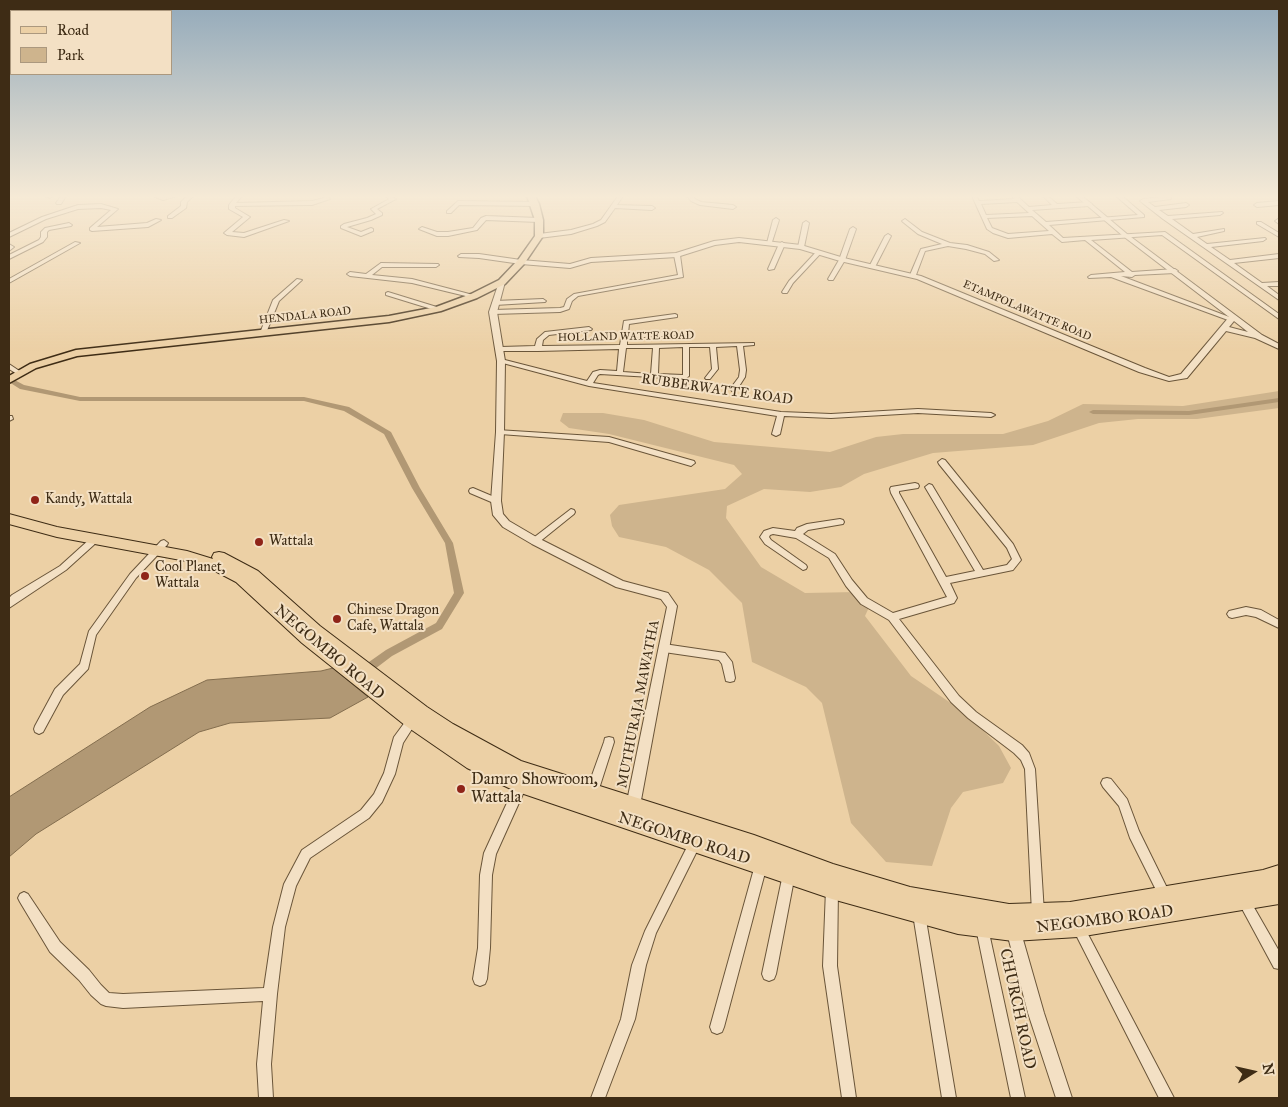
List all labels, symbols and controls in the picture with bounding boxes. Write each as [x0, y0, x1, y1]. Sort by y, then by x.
legend [10, 10, 172, 75]
text: Road [57, 21, 89, 39]
text: Park [57, 46, 84, 64]
street label: ETAMPOLAWATTE ROAD [961, 278, 1093, 344]
street label: HENDALA ROAD [258, 305, 352, 327]
street label: HOLLAND WATTE ROAD [558, 329, 694, 345]
street label: RUBBERWATTE ROAD [640, 371, 794, 409]
place label: Kandy, Wattala [45, 492, 132, 508]
marker: Kandy, Wattala [29, 494, 41, 506]
place label: Wattala [269, 534, 313, 550]
marker: Wattala [253, 536, 265, 548]
place label: Cool Planet, Wattala [155, 560, 225, 592]
marker: Cool Planet, Wattala [139, 570, 151, 582]
street label: NEGOMBO ROAD [270, 601, 388, 705]
place label: Chinese Dragon Cafe, Wattala [347, 603, 439, 636]
marker: Chinese Dragon Cafe, Wattala [331, 613, 343, 625]
street label: MUTHURAJA MAWATHA [614, 618, 664, 790]
place label: Damro Showroom, Wattala [471, 770, 598, 808]
marker: Damro Showroom, Wattala [455, 783, 467, 795]
street label: NEGOMBO ROAD [616, 809, 752, 869]
street label: NEGOMBO ROAD [1035, 902, 1175, 938]
street label: CHURCH ROAD [995, 947, 1039, 1071]
north arrow [1228, 1047, 1278, 1097]
text: N [1259, 1062, 1278, 1077]

